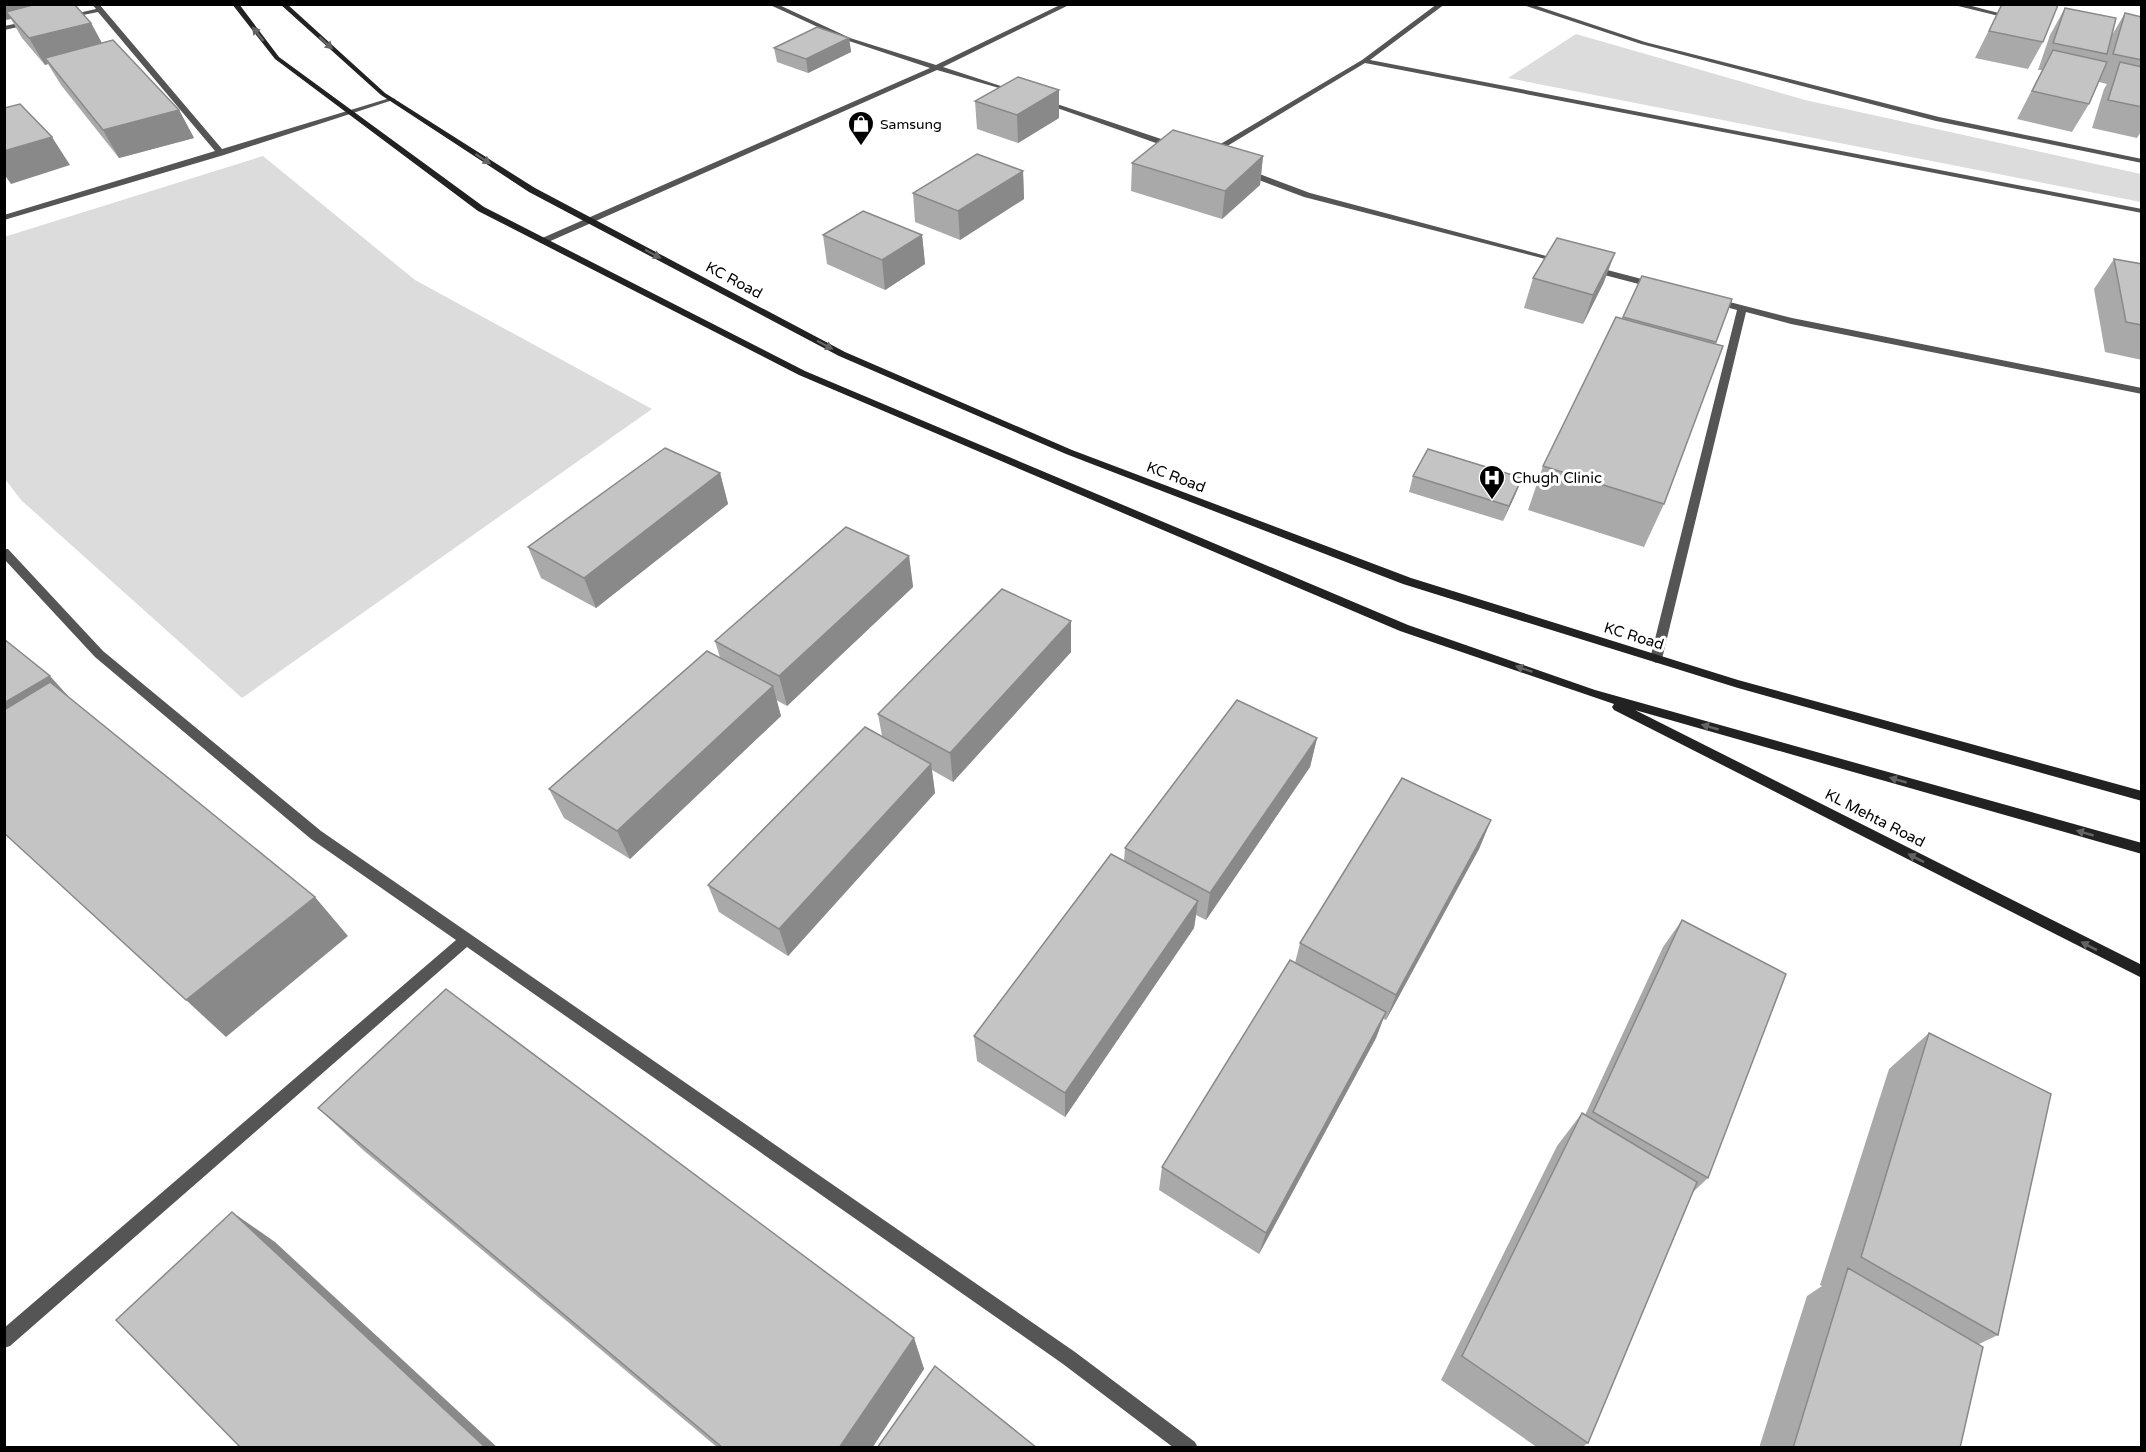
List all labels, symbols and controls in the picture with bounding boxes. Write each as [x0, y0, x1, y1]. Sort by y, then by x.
one-way arrow [252, 26, 265, 42]
one-way arrow [319, 36, 334, 50]
shop icon: Samsung [846, 109, 876, 147]
place label: Samsung [880, 116, 942, 133]
one-way arrow [475, 153, 491, 164]
one-way arrow [645, 249, 662, 259]
street label: KC Road [703, 258, 765, 302]
one-way arrow [817, 341, 834, 350]
street label: KC Road [1144, 458, 1208, 496]
hospital icon: Chugh Clinic [1477, 463, 1507, 501]
place label: Chugh Clinic [1512, 469, 1602, 487]
street label: KC Road [1602, 618, 1666, 654]
one-way arrow [1515, 664, 1533, 674]
one-way arrow [1701, 722, 1719, 731]
one-way arrow [1888, 775, 1906, 784]
street label: KL Mehta Road [1822, 785, 1928, 851]
one-way arrow [2076, 828, 2094, 837]
one-way arrow [1907, 853, 1924, 862]
one-way arrow [2081, 941, 2098, 951]

